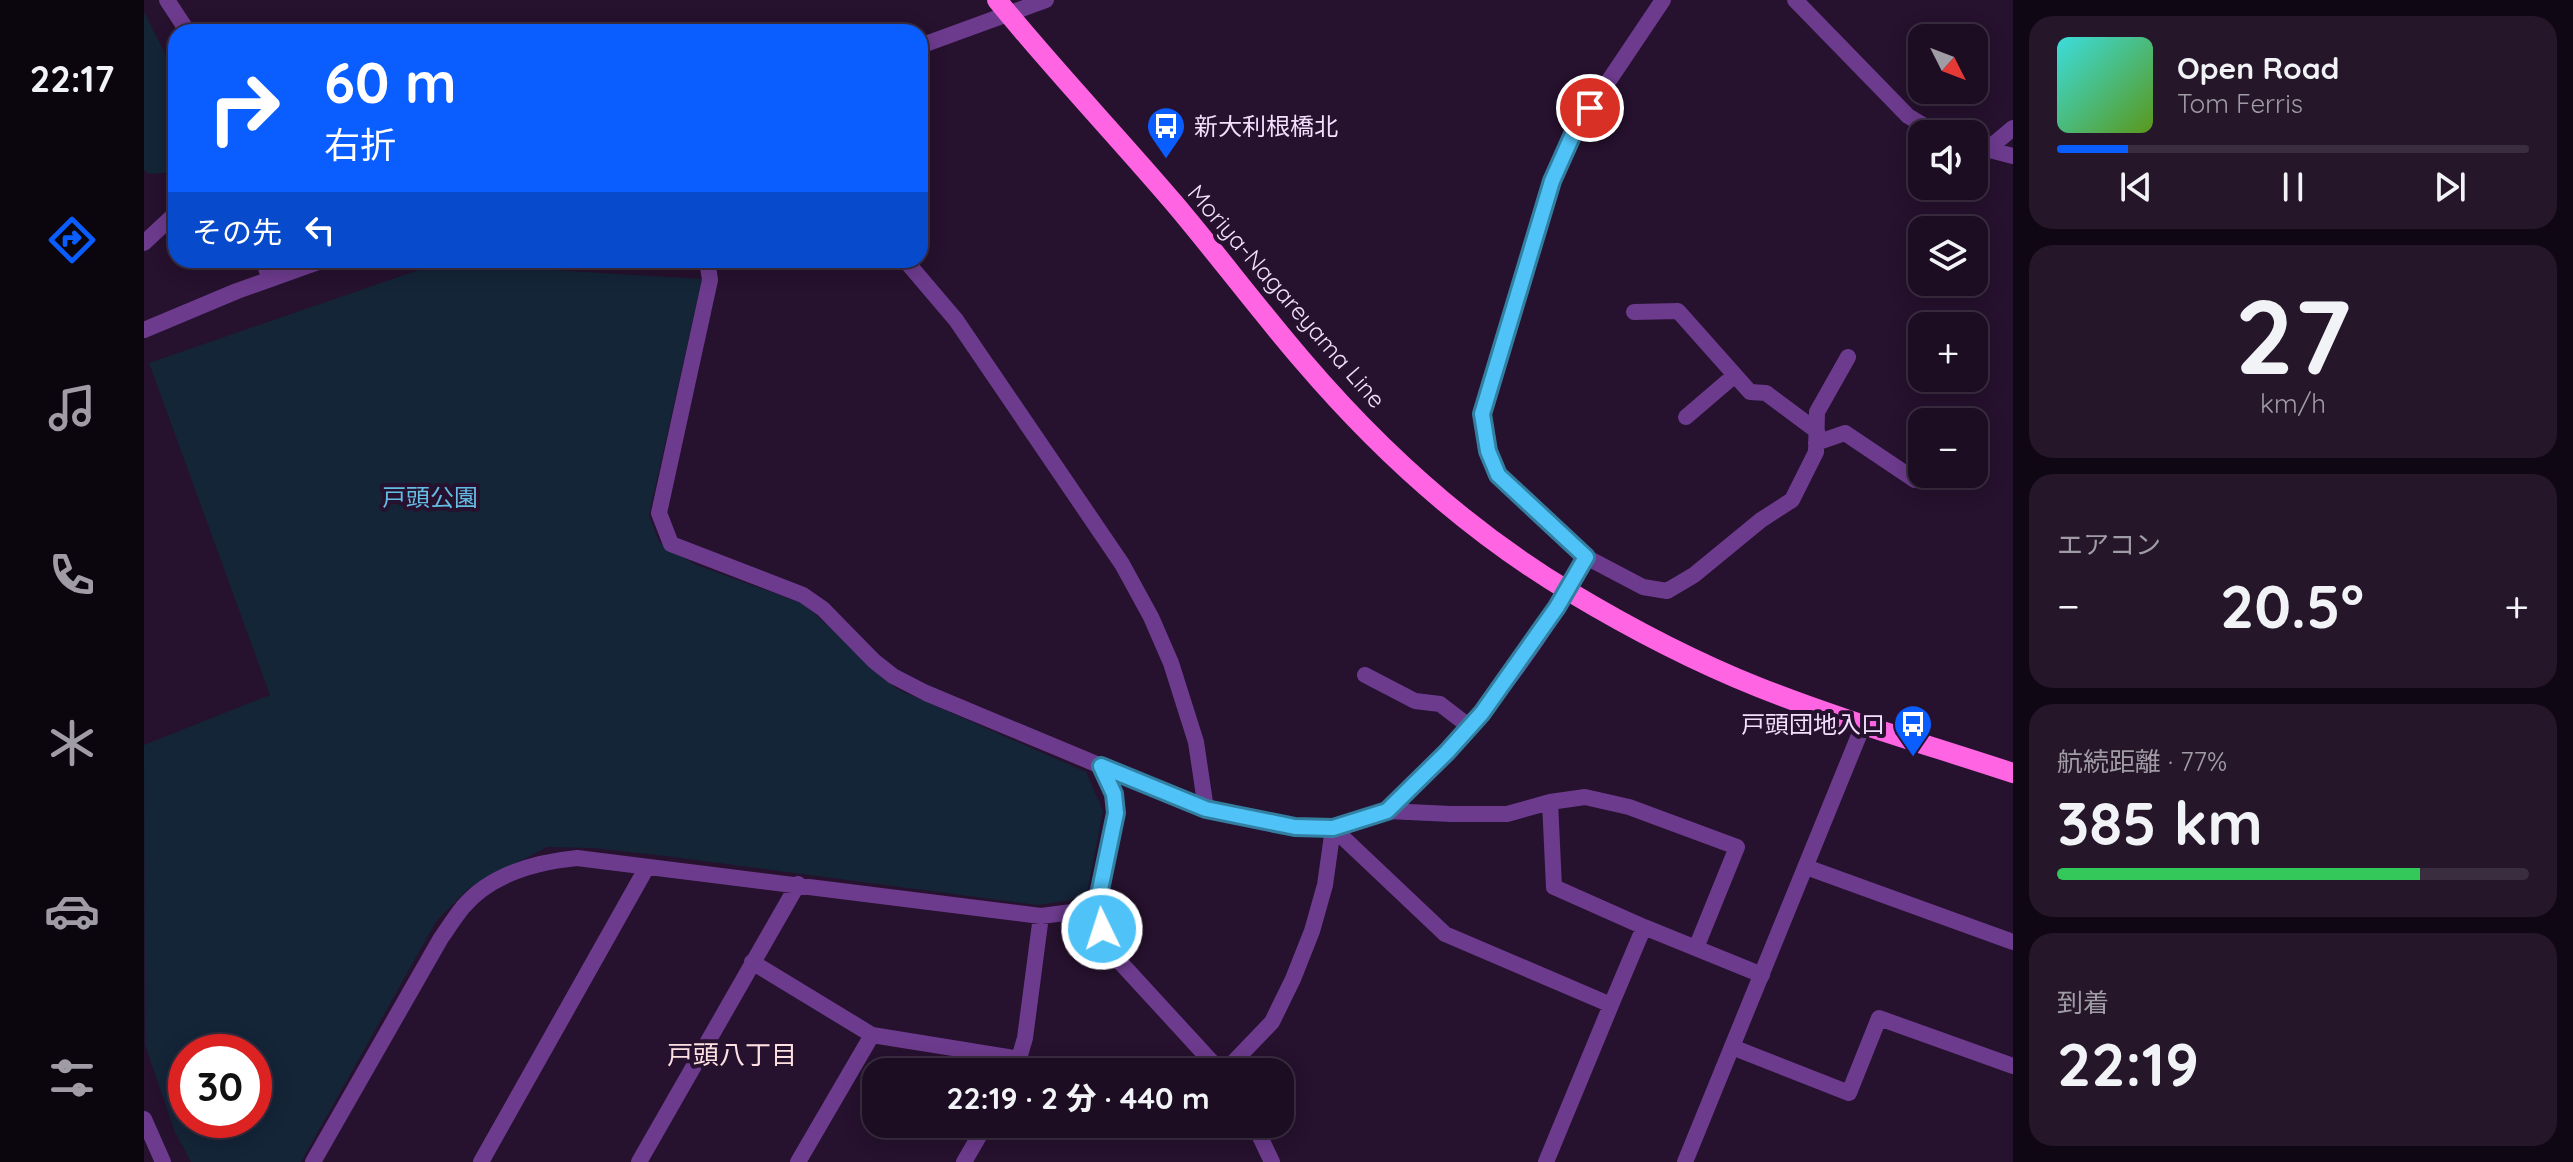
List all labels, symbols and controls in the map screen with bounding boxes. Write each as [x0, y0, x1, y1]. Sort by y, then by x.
north arrow [1908, 24, 1988, 104]
map controls [1908, 24, 1988, 488]
text: 60 m [324, 47, 457, 117]
text: Open Road [2177, 49, 2339, 87]
text: 22:17 [30, 56, 114, 101]
icon: right [192, 56, 296, 160]
pin [1556, 74, 1624, 142]
icon: arrive [1568, 86, 1612, 130]
text: Tom Ferris [2177, 87, 2303, 120]
bus stop icon: 新大利根橋北 [1145, 105, 1187, 160]
place label: 新大利根橋北 [1194, 111, 1338, 141]
button: sound [1908, 120, 1988, 200]
text: 右折 [324, 122, 396, 167]
icon: previous [2114, 165, 2158, 209]
icon: pause [2271, 165, 2315, 209]
icon: next [2428, 165, 2472, 209]
street label: Moriya-Nagareyama Line [1182, 178, 1392, 414]
icon: left [298, 208, 342, 252]
icon: directions [44, 212, 100, 268]
text: その先 [192, 213, 282, 251]
button: layers [1908, 216, 1988, 296]
text: 27 [2235, 270, 2351, 400]
button: + [1908, 312, 1988, 392]
icon: music [44, 380, 100, 436]
text: km/h [2260, 387, 2326, 420]
button: − [1908, 408, 1988, 488]
park label: 戸頭公園 [382, 482, 478, 512]
text: エアコン [2057, 528, 2161, 561]
icon: phone [44, 547, 100, 603]
text: 20.5° [2220, 568, 2364, 643]
text: − [2057, 578, 2080, 633]
text: + [2504, 578, 2529, 633]
bus stop icon: 戸頭団地入口 [1892, 703, 1934, 758]
place label: 戸頭団地入口 [1741, 709, 1885, 739]
icon: climate [44, 715, 100, 771]
text: 航続距離 · 77% [2057, 745, 2227, 778]
text: 385 km [2057, 785, 2263, 860]
icon: car [44, 883, 100, 939]
position arrow [1060, 887, 1144, 971]
text: 到着 [2057, 986, 2109, 1019]
text: 22:19 [2057, 1026, 2199, 1101]
speed limit sign: 30 [168, 1034, 272, 1138]
district label: 戸頭八丁目 [667, 1038, 797, 1071]
icon: filters [44, 1050, 100, 1106]
text: 22:19 · 2 分 · 440 m [946, 1079, 1210, 1117]

